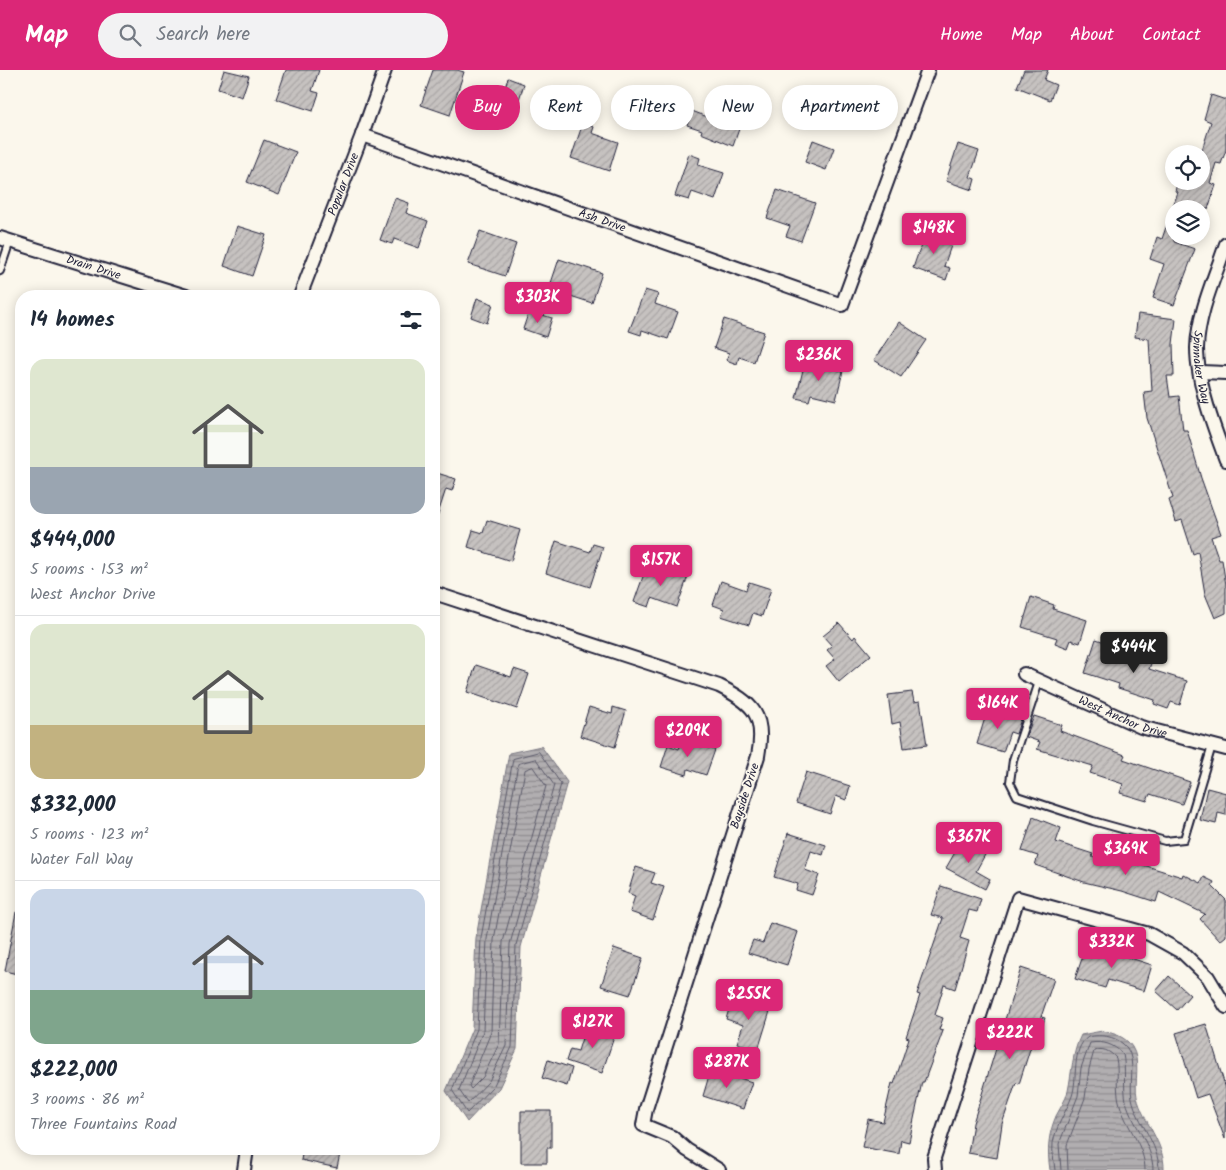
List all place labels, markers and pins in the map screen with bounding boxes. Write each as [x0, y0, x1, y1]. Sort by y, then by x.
pin: $148K [899, 212, 969, 255]
pin: $303K [503, 282, 573, 324]
pin: $236K [784, 340, 854, 382]
pin: $157K [626, 544, 696, 587]
pin: $444K [1099, 632, 1169, 674]
pin: $164K [963, 688, 1033, 730]
pin: $209K [653, 716, 723, 758]
pin: $367K [934, 822, 1004, 864]
pin: $369K [1091, 834, 1161, 876]
pin: $332K [1077, 926, 1147, 969]
pin: $255K [714, 978, 784, 1021]
pin: $127K [558, 1006, 628, 1049]
pin: $222K [975, 1018, 1045, 1060]
pin: $287K [692, 1046, 762, 1089]

